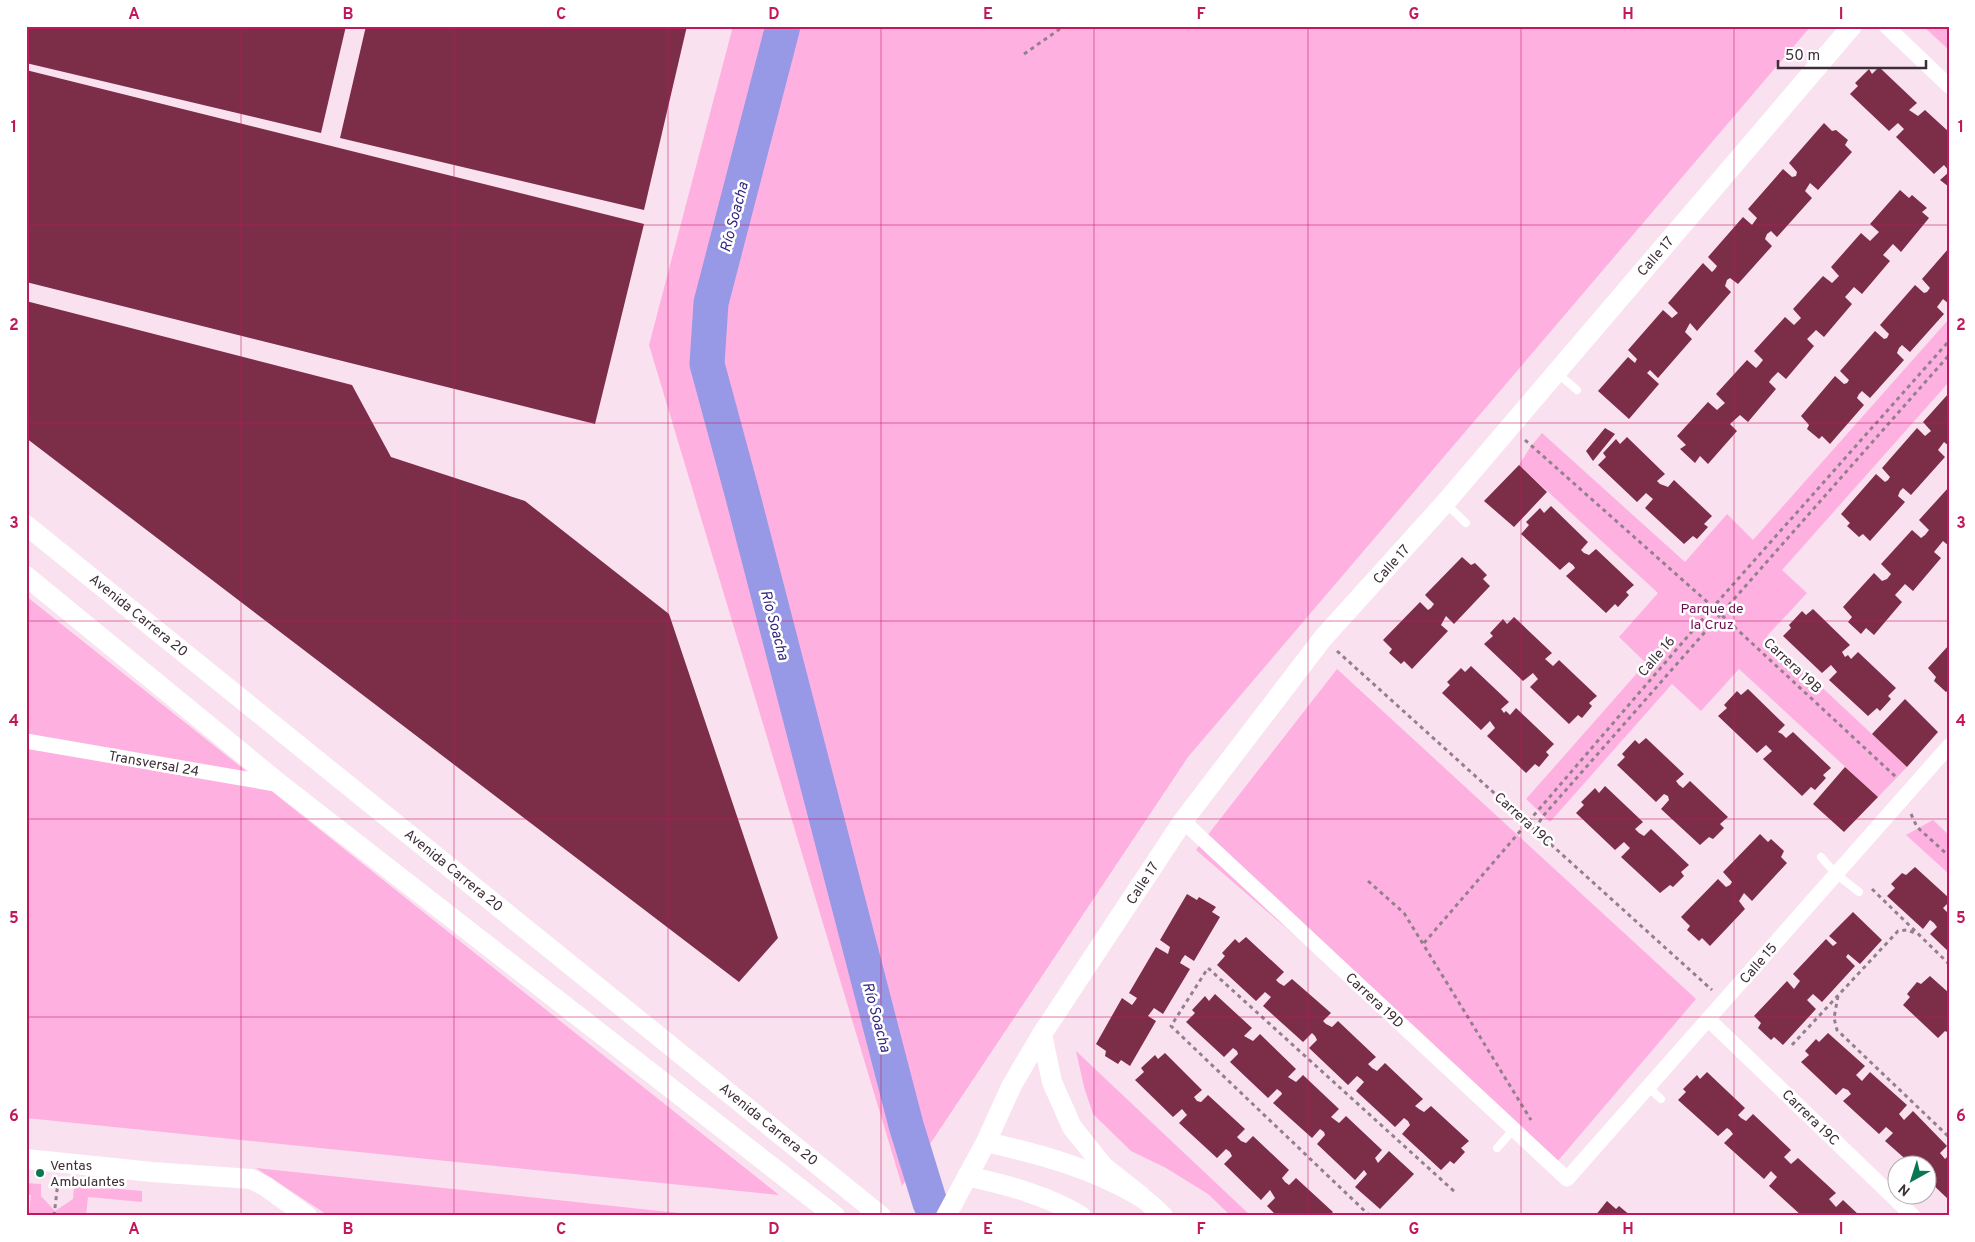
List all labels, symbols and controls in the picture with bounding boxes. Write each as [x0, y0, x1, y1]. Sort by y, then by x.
text: A [128, 5, 140, 25]
text: B [342, 5, 354, 25]
text: C [556, 5, 566, 25]
text: D [768, 5, 780, 25]
text: E [983, 5, 993, 25]
text: F [1196, 5, 1206, 25]
text: G [1409, 5, 1419, 25]
text: H [1622, 5, 1634, 25]
text: I [1839, 5, 1843, 25]
scale bar [1778, 38, 1925, 70]
text: 50 m [1785, 47, 1820, 66]
text: 1 [11, 118, 17, 138]
text: 1 [1958, 118, 1964, 138]
water label: Río Soacha [717, 180, 754, 255]
street label: Calle 17 [1634, 234, 1678, 280]
text: 2 [9, 316, 19, 336]
text: 2 [1956, 316, 1966, 336]
text: 3 [9, 514, 19, 534]
text: 3 [1956, 514, 1966, 534]
street label: Calle 17 [1370, 542, 1414, 588]
street label: Avenida Carrera 20 [85, 571, 191, 661]
water label: Río Soacha [755, 588, 792, 663]
park label: Parque de la Cruz [1680, 601, 1744, 634]
street label: Calle 16 [1635, 633, 1679, 681]
street label: Carrera 19B [1759, 635, 1825, 697]
text: 4 [9, 712, 19, 732]
text: 4 [1956, 712, 1966, 732]
street label: Transversal 24 [107, 748, 200, 781]
street label: Carrera 19C [1490, 789, 1556, 851]
street label: Avenida Carrera 20 [400, 826, 506, 916]
street label: Calle 17 [1123, 859, 1163, 908]
text: 5 [9, 909, 19, 929]
text: 5 [1956, 909, 1966, 929]
street label: Calle 15 [1737, 940, 1781, 988]
street label: Carrera 19D [1341, 970, 1407, 1032]
water label: Río Soacha [857, 980, 894, 1055]
street label: Avenida Carrera 20 [715, 1080, 821, 1170]
street label: Carrera 19C [1778, 1087, 1842, 1150]
text: 6 [9, 1107, 19, 1127]
text: 6 [1956, 1107, 1966, 1127]
north arrow [1888, 1154, 1938, 1204]
place label: Ventas Ambulantes [50, 1158, 125, 1191]
marker: Ventas Ambulantes [34, 1167, 46, 1179]
text: N [1896, 1179, 1914, 1199]
text: A [128, 1220, 140, 1240]
text: B [342, 1220, 354, 1240]
text: C [556, 1220, 566, 1240]
text: D [768, 1220, 780, 1240]
text: E [983, 1220, 993, 1240]
text: F [1196, 1220, 1206, 1240]
text: G [1409, 1220, 1419, 1240]
text: H [1622, 1220, 1634, 1240]
text: I [1839, 1220, 1843, 1240]

